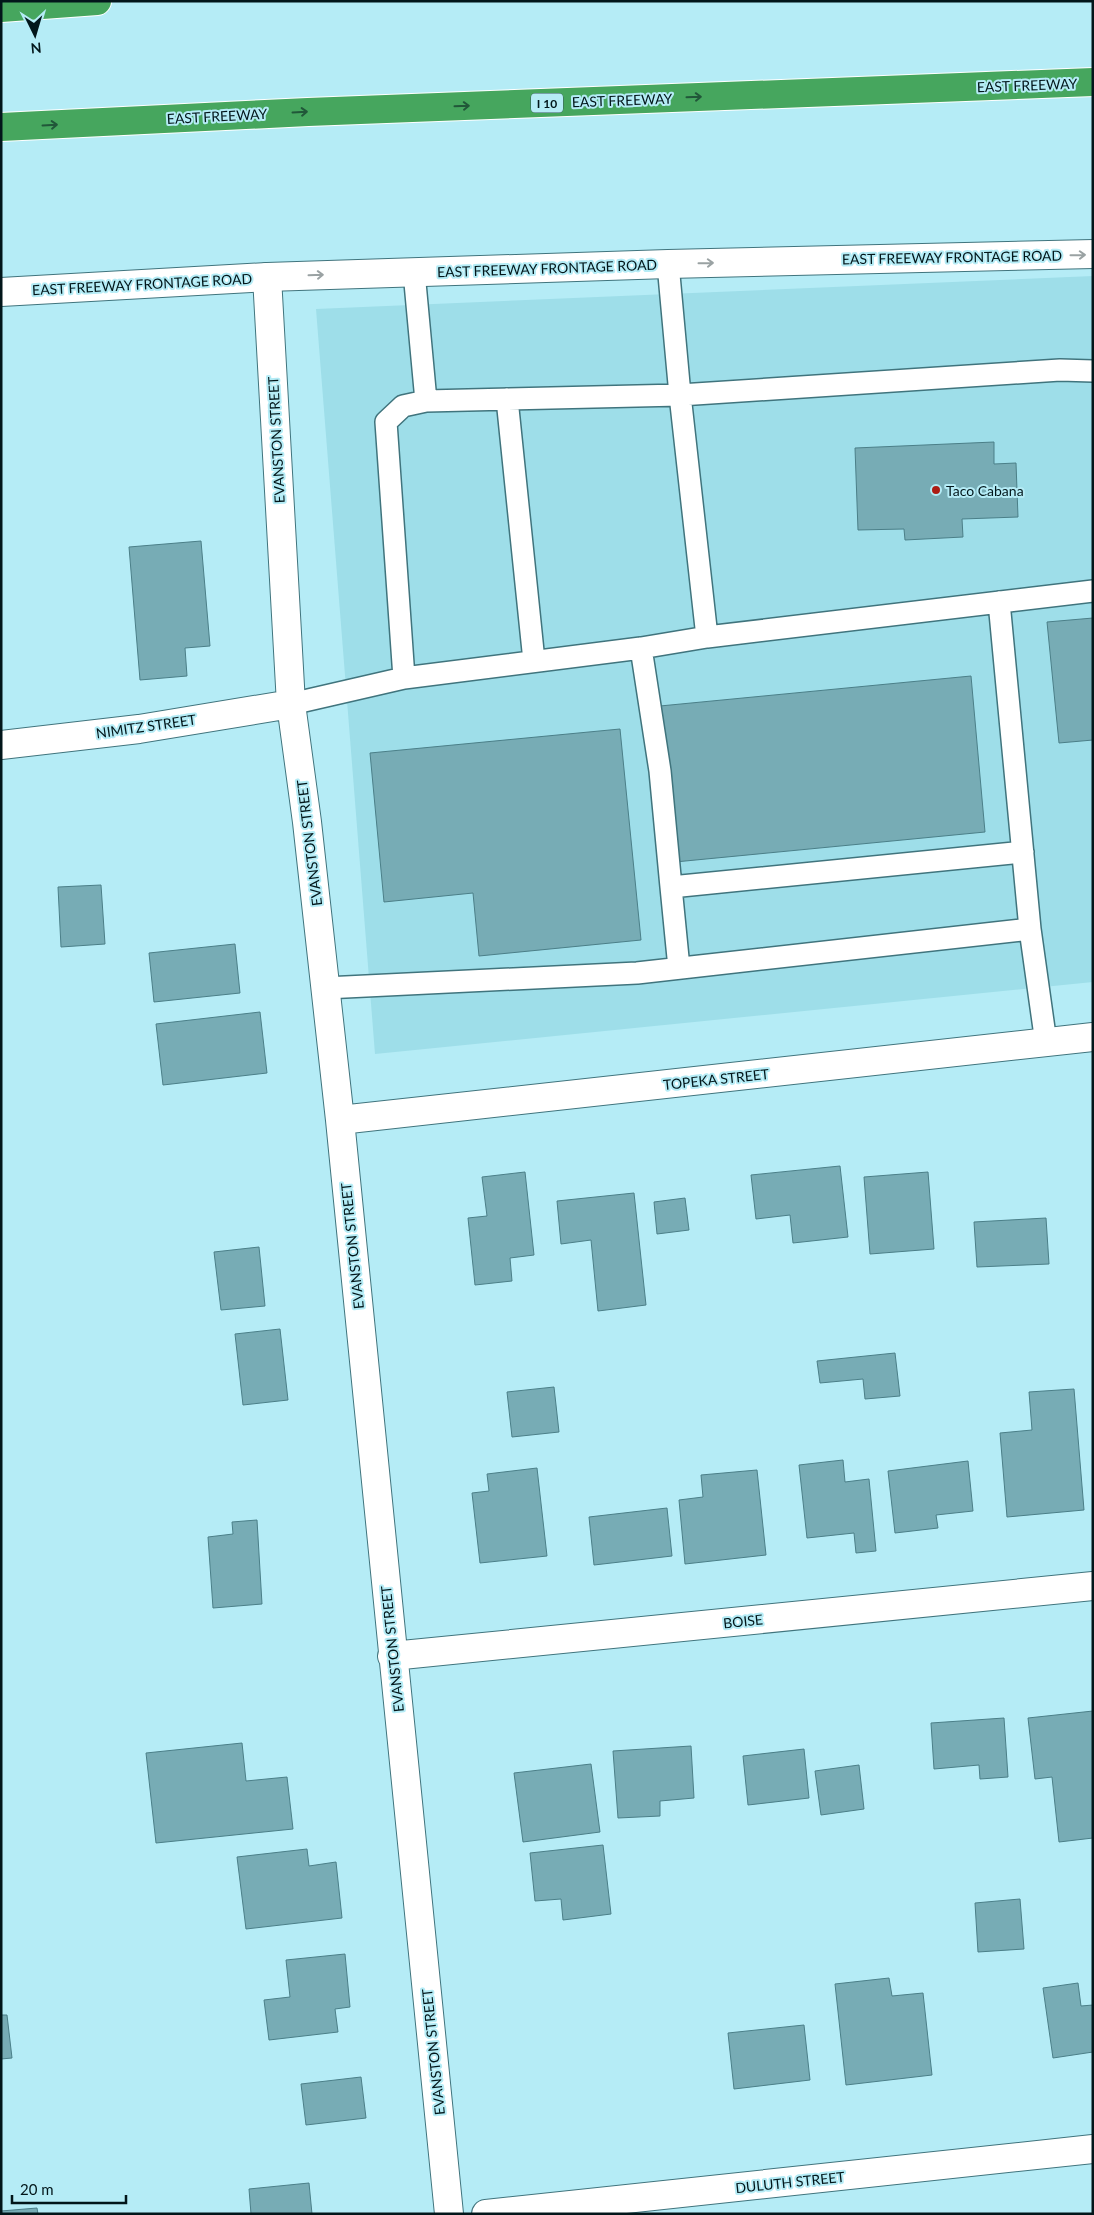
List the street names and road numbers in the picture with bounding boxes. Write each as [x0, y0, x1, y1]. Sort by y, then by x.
street label: EAST FREEWAY [976, 75, 1078, 95]
street label: EAST FREEWAY [571, 90, 673, 110]
road number: I 10 [531, 94, 563, 112]
street label: EAST FREEWAY [166, 105, 268, 127]
street label: EAST FREEWAY FRONTAGE ROAD [842, 247, 1062, 267]
street label: EAST FREEWAY FRONTAGE ROAD [437, 256, 657, 280]
street label: EAST FREEWAY FRONTAGE ROAD [32, 270, 252, 298]
street label: EVANSTON STREET [264, 375, 288, 504]
street label: NIMITZ STREET [95, 710, 198, 741]
street label: EVANSTON STREET [293, 778, 325, 907]
street label: TOPEKA STREET [662, 1065, 771, 1093]
street label: EVANSTON STREET [337, 1181, 367, 1310]
street label: EVANSTON STREET [377, 1584, 407, 1713]
street label: BOISE [722, 1610, 764, 1632]
street label: EVANSTON STREET [418, 1987, 448, 2116]
street label: DULUTH STREET [735, 2168, 846, 2196]

